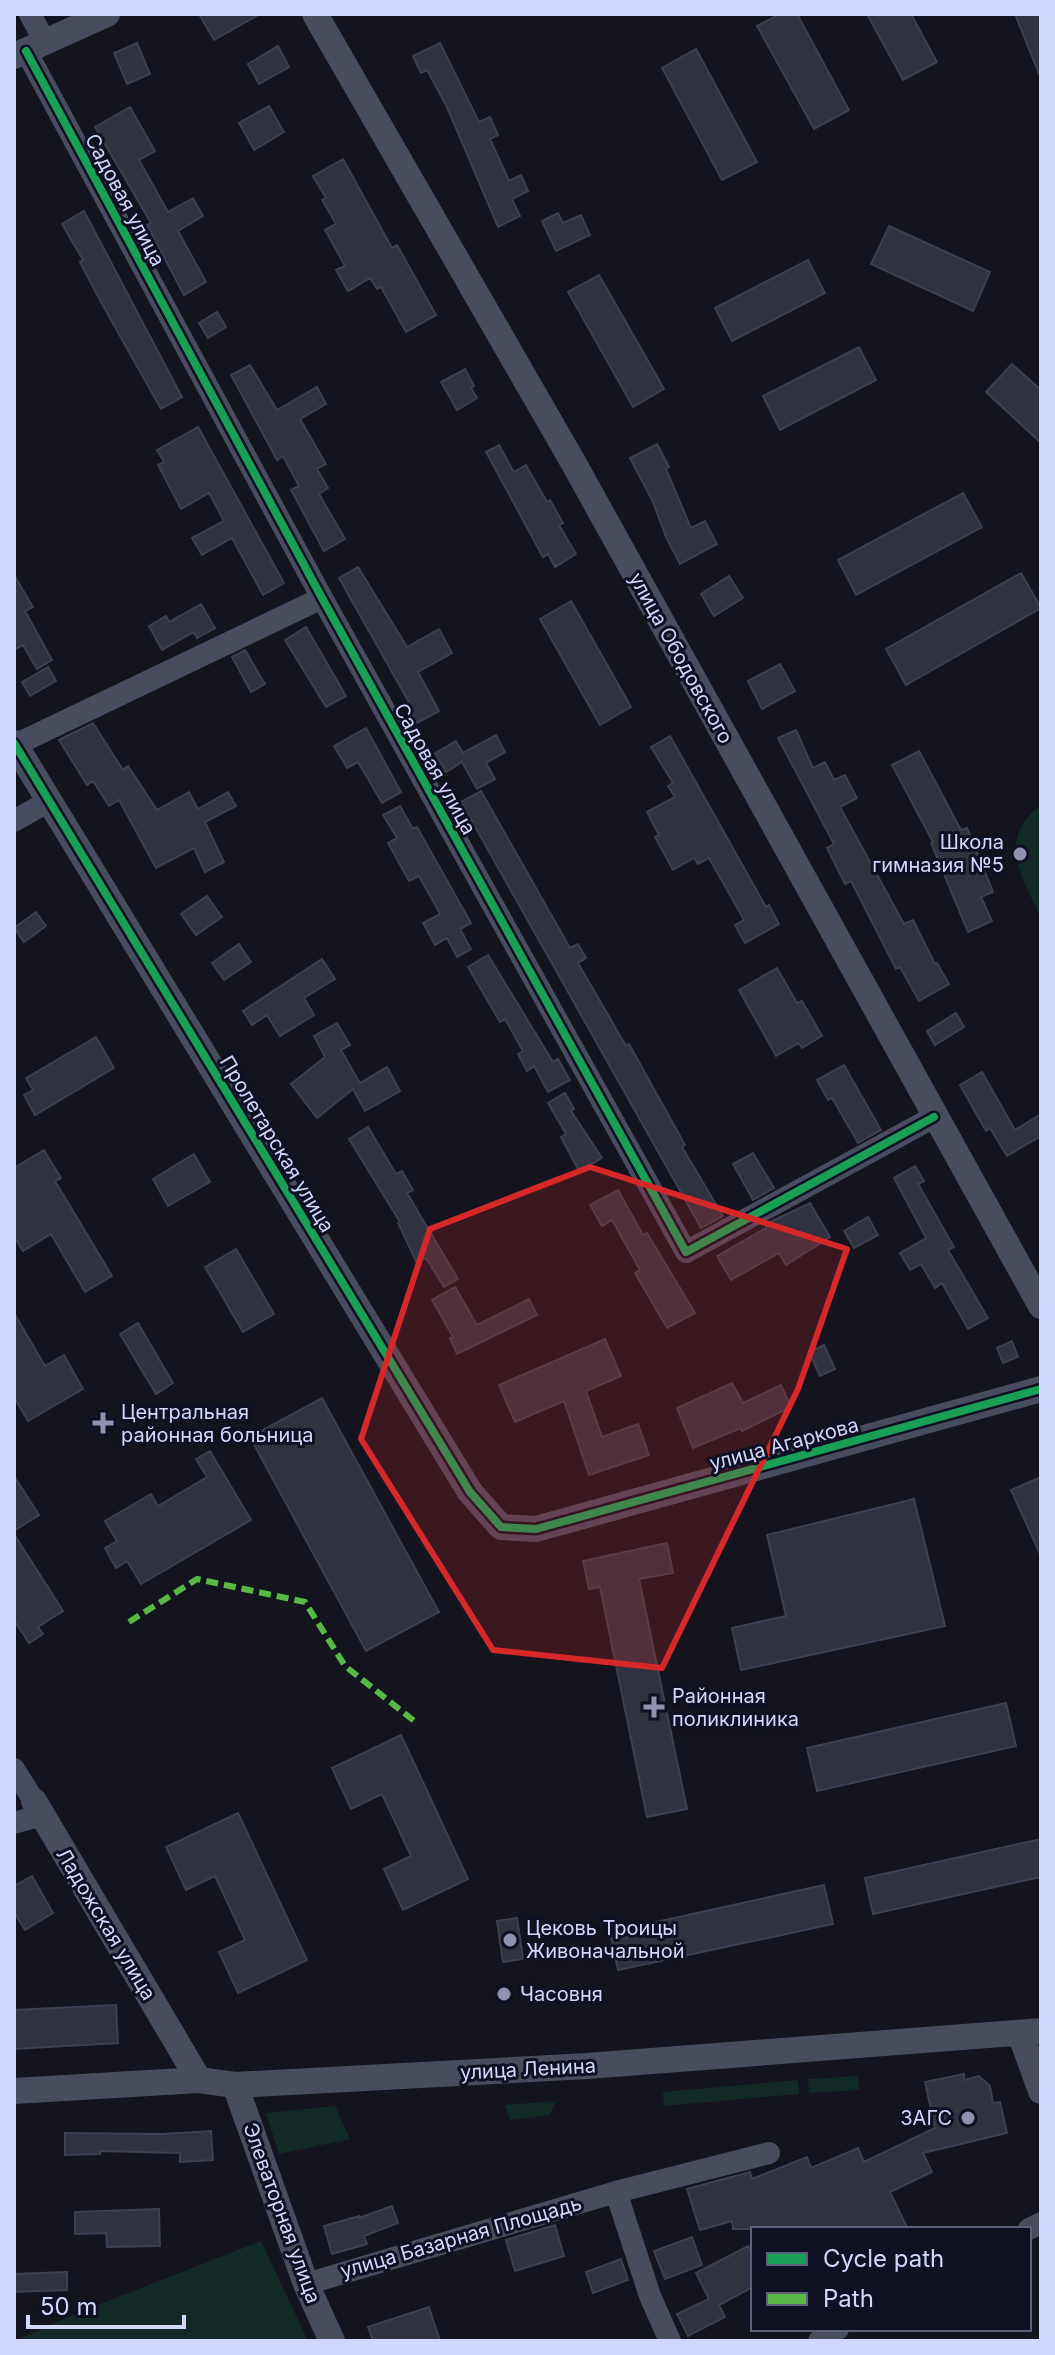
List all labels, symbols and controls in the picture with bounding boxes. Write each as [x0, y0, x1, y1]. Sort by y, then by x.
street label: Садовая улица [80, 130, 170, 270]
street label: улица Ободовского [624, 568, 738, 748]
street label: Садовая улица [389, 699, 481, 839]
place label: Школа гимназия №5 [872, 830, 1004, 877]
marker: Школа гимназия №5 [1011, 845, 1029, 863]
street label: Пролетарская улица [215, 1051, 339, 1237]
place label: Центральная районная больница [121, 1400, 313, 1447]
marker: Центральная районная больница [92, 1412, 114, 1434]
street label: улица Агаркова [707, 1413, 861, 1475]
place label: Районная поликлиника [672, 1684, 799, 1731]
marker: Районная поликлиника [643, 1696, 665, 1718]
street label: Ладожская улица [51, 1844, 161, 2004]
place label: Цековь Троицы Живоначальной [526, 1916, 684, 1963]
marker: Цековь Троицы Живоначальной [501, 1931, 519, 1949]
place label: Часовня [520, 1982, 603, 2006]
marker: Часовня [495, 1985, 513, 2003]
street label: улица Ленина [460, 2053, 596, 2085]
place label: ЗАГС [900, 2106, 952, 2130]
marker: ЗАГС [959, 2109, 977, 2127]
street label: Элеваторная улица [238, 2120, 326, 2306]
street label: улица Базарная Площадь [338, 2191, 584, 2283]
legend [751, 2227, 1031, 2331]
text: Cycle path [823, 2244, 944, 2273]
scale bar [28, 2279, 184, 2329]
text: Path [823, 2284, 874, 2313]
text: 50 m [40, 2292, 98, 2321]

